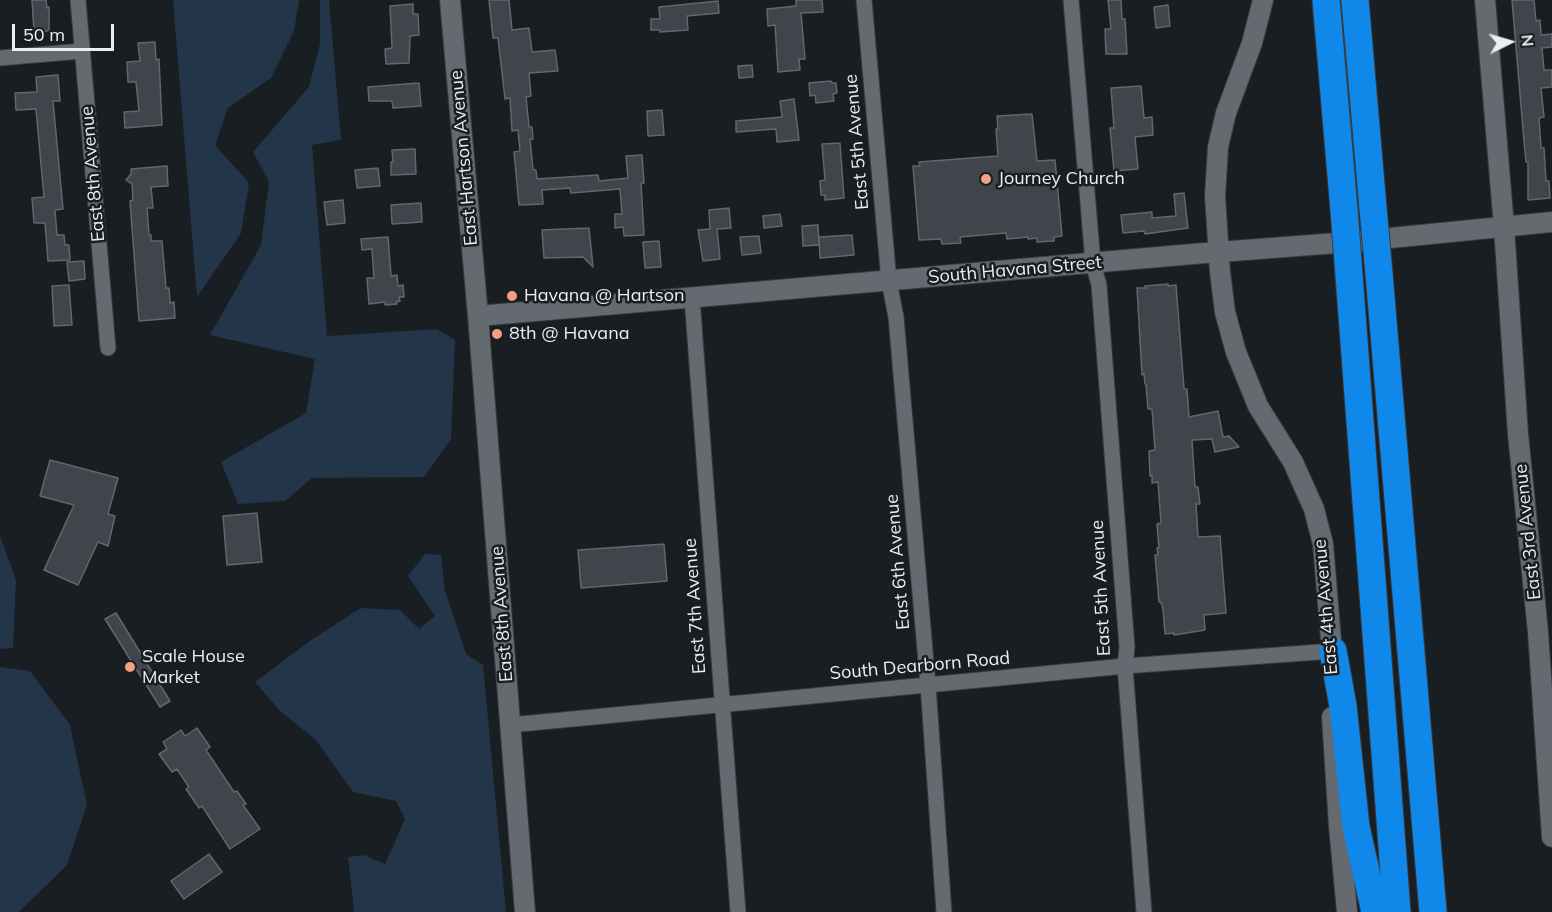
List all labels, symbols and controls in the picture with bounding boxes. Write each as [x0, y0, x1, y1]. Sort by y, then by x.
scale bar [15, 12, 117, 50]
north arrow [1480, 12, 1540, 72]
text: 50 m [23, 23, 65, 46]
text: N [1517, 34, 1538, 47]
street label: East Hartson Avenue [446, 69, 482, 247]
street label: East 5th Avenue [840, 73, 874, 211]
street label: East 8th Avenue [76, 105, 110, 243]
place label: Journey Church [998, 168, 1125, 190]
marker: Journey Church [979, 172, 993, 186]
street label: South Havana Street [927, 252, 1103, 288]
place label: Havana @ Hartson [524, 285, 685, 307]
marker: Havana @ Hartson [505, 289, 519, 303]
place label: 8th @ Havana [509, 323, 630, 345]
marker: 8th @ Havana [490, 327, 504, 341]
street label: East 3rd Avenue [1510, 463, 1546, 601]
street label: East 6th Avenue [881, 493, 915, 631]
street label: East 5th Avenue [1087, 519, 1115, 657]
street label: East 7th Avenue [679, 537, 711, 675]
street label: East 4th Avenue [1309, 538, 1343, 676]
street label: East 8th Avenue [486, 545, 518, 683]
place label: Scale House Market [142, 646, 245, 688]
street label: South Dearborn Road [829, 647, 1011, 685]
marker: Scale House Market [123, 660, 137, 674]

